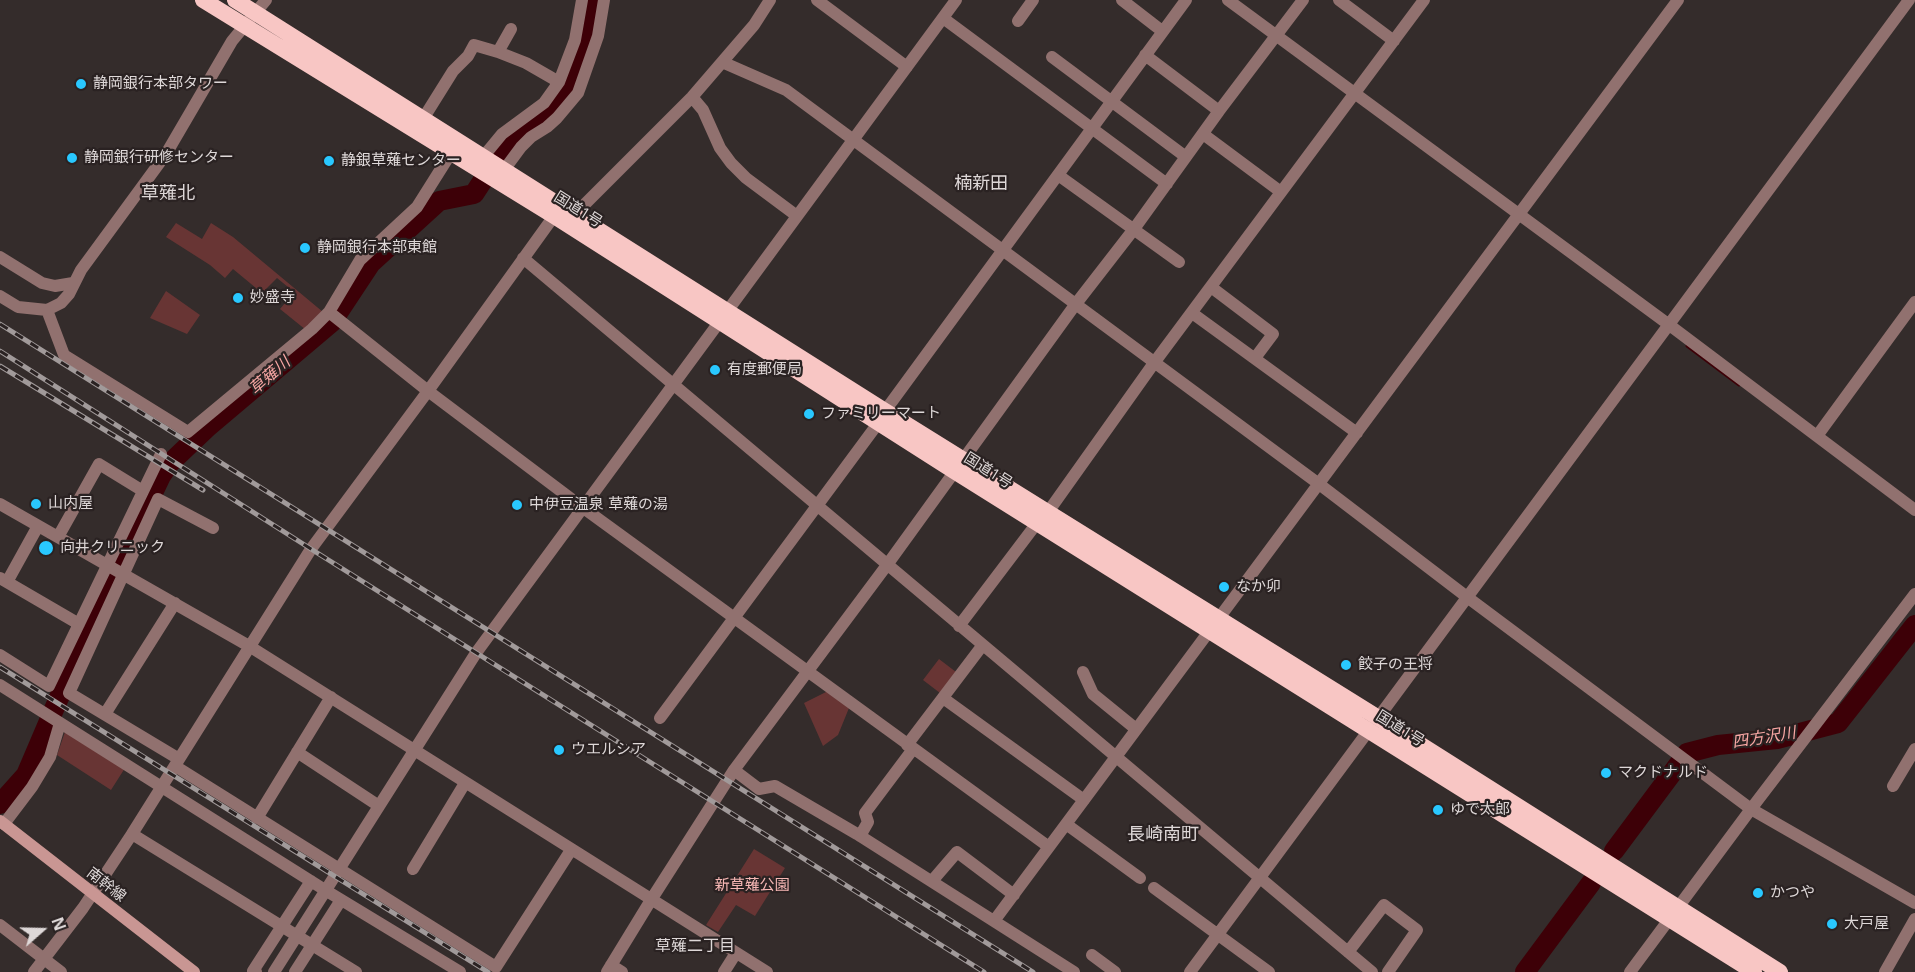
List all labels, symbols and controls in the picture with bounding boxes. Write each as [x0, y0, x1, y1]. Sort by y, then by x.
place label: 静岡銀行本部タワー [93, 75, 228, 93]
marker: 静岡銀行本部タワー [74, 77, 88, 91]
place label: 静岡銀行研修センター [84, 149, 234, 167]
marker: 静岡銀行研修センター [65, 151, 79, 165]
place label: 静銀草薙センター [341, 152, 461, 170]
marker: 静銀草薙センター [322, 154, 336, 168]
district label: 楠新田 [954, 173, 1008, 195]
district label: 草薙北 [141, 183, 195, 205]
street label: 国道1号 [551, 188, 605, 232]
place label: 静岡銀行本部東館 [317, 239, 437, 257]
marker: 静岡銀行本部東館 [298, 241, 312, 255]
place label: 妙盛寺 [250, 289, 295, 307]
marker: 妙盛寺 [231, 291, 245, 305]
water label: 草薙川 [246, 353, 294, 399]
place label: 有度郵便局 [727, 361, 802, 379]
marker: 有度郵便局 [708, 363, 722, 377]
place label: ファミリーマート [821, 405, 941, 423]
marker: ファミリーマート [802, 407, 816, 421]
street label: 国道1号 [961, 449, 1015, 493]
place label: 山内屋 [48, 495, 93, 513]
place label: 中伊豆温泉 草薙の湯 [529, 496, 668, 514]
marker: 山内屋 [29, 497, 43, 511]
marker: 中伊豆温泉 草薙の湯 [510, 498, 524, 512]
marker: 向井クリニック [37, 539, 55, 557]
place label: 向井クリニック [60, 539, 165, 557]
place label: なか卯 [1236, 578, 1281, 596]
marker: なか卯 [1217, 580, 1231, 594]
place label: 餃子の王将 [1358, 656, 1433, 674]
marker: 餃子の王将 [1339, 658, 1353, 672]
street label: 国道1号 [1373, 707, 1427, 751]
water label: 四方沢川 [1731, 724, 1797, 752]
place label: ウエルシア [571, 741, 646, 759]
marker: ウエルシア [552, 743, 566, 757]
place label: マクドナルド [1618, 764, 1708, 782]
marker: マクドナルド [1599, 766, 1613, 780]
place label: ゆで太郎 [1450, 801, 1510, 819]
marker: ゆで太郎 [1431, 803, 1445, 817]
district label: 長崎南町 [1127, 824, 1199, 846]
street label: 南幹線 [83, 864, 129, 906]
park label: 新草薙公園 [715, 877, 789, 895]
place label: かつや [1770, 884, 1815, 902]
marker: かつや [1751, 886, 1765, 900]
north arrow [12, 900, 72, 960]
text: N [46, 914, 71, 934]
place label: 大戸屋 [1844, 915, 1889, 933]
marker: 大戸屋 [1825, 917, 1839, 931]
district label: 草薙二丁目 [655, 936, 735, 956]

